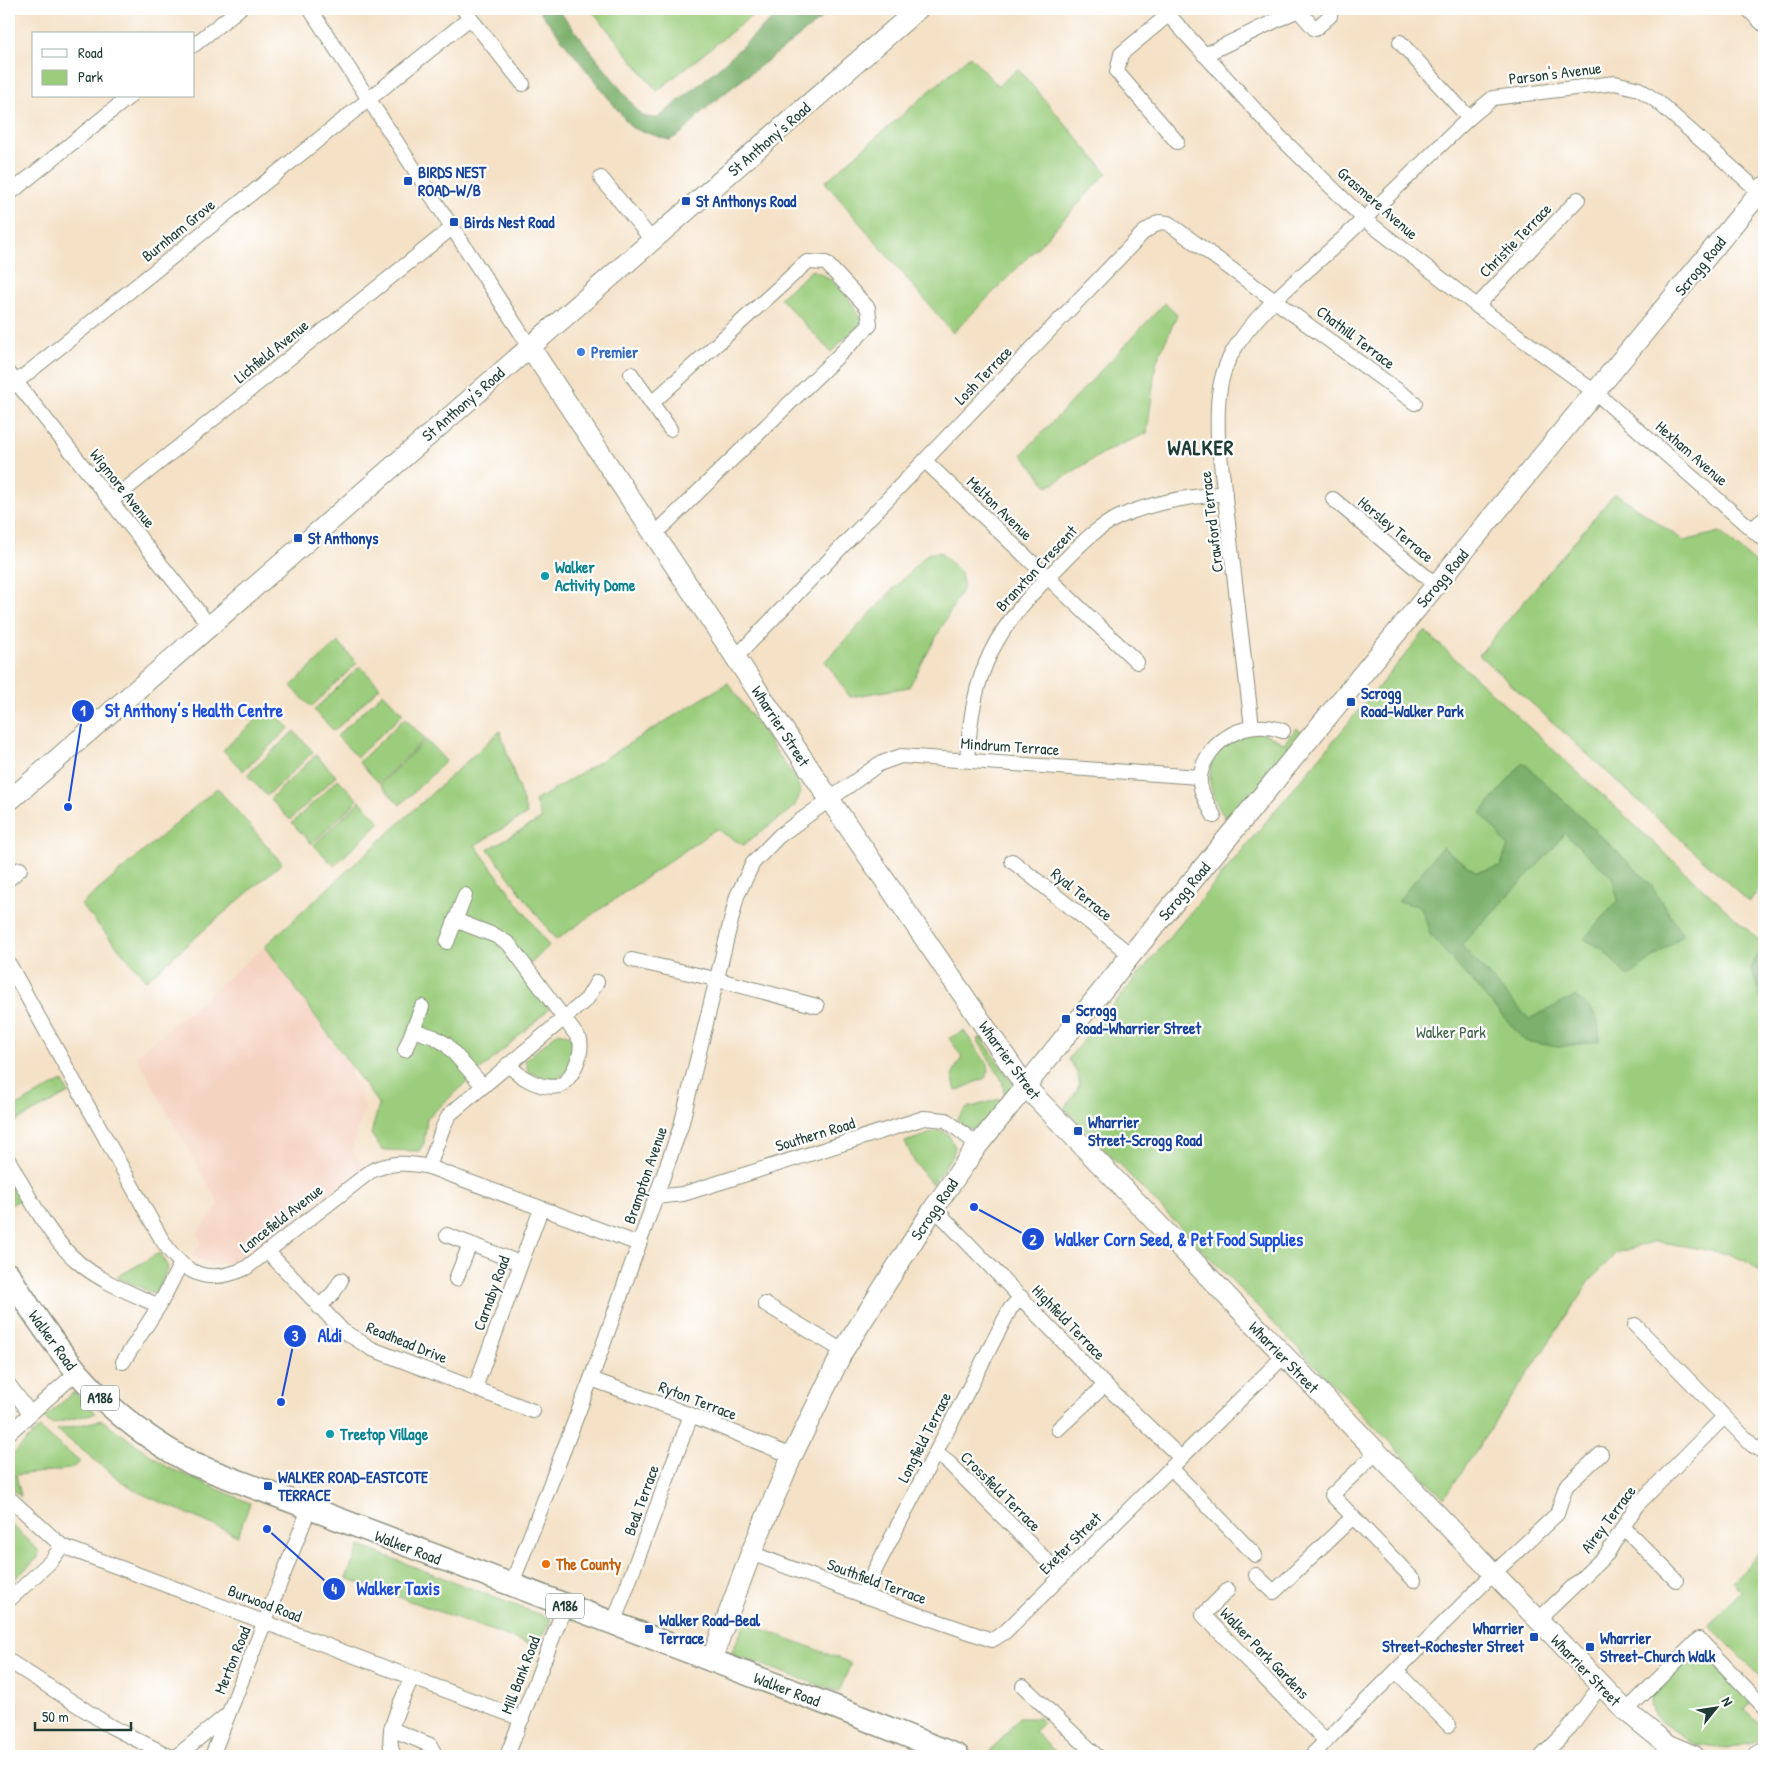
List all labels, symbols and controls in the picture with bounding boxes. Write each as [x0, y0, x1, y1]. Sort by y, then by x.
legend [32, 32, 195, 98]
text: Road [78, 42, 103, 63]
street label: Parson's Avenue [1507, 56, 1603, 90]
text: Park [78, 66, 103, 87]
street label: St Anthony's Road [723, 97, 815, 181]
place label: BIRDS NEST ROAD-W/B [418, 161, 487, 201]
street label: Grasmere Avenue [1333, 162, 1424, 245]
marker: BIRDS NEST ROAD-W/B [402, 175, 414, 187]
place label: St Anthonys Road [696, 190, 797, 213]
street label: Burnham Grove [137, 193, 220, 266]
marker: St Anthonys Road [680, 195, 692, 207]
street label: Christie Terrace [1474, 198, 1557, 282]
place label: Birds Nest Road [464, 211, 555, 233]
marker: Birds Nest Road [448, 216, 460, 228]
street label: Scrogg Road [1669, 232, 1731, 300]
street label: Chathill Terrace [1312, 300, 1400, 374]
street label: Lichfield Avenue [229, 314, 313, 388]
street label: Losh Terrace [949, 340, 1017, 409]
place label: Premier [591, 341, 639, 363]
marker: Premier [575, 346, 587, 358]
street label: St Anthony's Road [417, 362, 509, 446]
street label: Hexham Avenue [1651, 415, 1733, 491]
district label: WALKER [1168, 433, 1234, 462]
street label: Wigmore Avenue [85, 444, 161, 533]
street label: Crawford Terrace [1194, 469, 1228, 574]
street label: Melton Avenue [962, 471, 1038, 545]
street label: Horsley Terrace [1354, 491, 1439, 568]
street label: Branxton Crescent [990, 520, 1082, 616]
place label: St Anthonys [308, 527, 379, 550]
marker: St Anthonys [292, 532, 304, 544]
street label: Scrogg Road [1411, 544, 1473, 612]
place label: Walker Activity Dome [555, 556, 636, 597]
marker: Walker Activity Dome [539, 570, 551, 582]
street label: Wharrier Street [747, 681, 816, 771]
place label: Scrogg Road-Walker Park [1361, 682, 1464, 722]
callout: St Anthony’s Health Centre [70, 695, 293, 728]
marker: Scrogg Road-Walker Park [1345, 696, 1357, 708]
text: St Anthony’s Health Centre [105, 698, 284, 724]
text: 1 [80, 700, 86, 721]
street label: Mindrum Terrace [960, 732, 1061, 760]
street label: Scrogg Road [1153, 857, 1215, 925]
street label: Ryal Terrace [1047, 862, 1118, 926]
place label: Scrogg Road-Wharrier Street [1076, 999, 1201, 1039]
marker: Scrogg Road-Wharrier Street [1060, 1013, 1072, 1025]
street label: Wharrier Street [974, 1016, 1046, 1104]
park label: Walker Park [1416, 1021, 1486, 1043]
street label: Southern Road [773, 1111, 857, 1157]
place label: Wharrier Street-Scrogg Road [1088, 1111, 1203, 1152]
street label: Brampton Avenue [618, 1123, 672, 1227]
marker: Wharrier Street-Scrogg Road [1072, 1125, 1084, 1137]
street label: Scrogg Road [905, 1174, 963, 1244]
street label: Lancefield Avenue [235, 1178, 327, 1257]
callout: Walker Corn Seed, & Pet Food Supplies [1020, 1223, 1314, 1256]
text: Walker Corn Seed, & Pet Food Supplies [1055, 1227, 1303, 1253]
text: 2 [1029, 1229, 1037, 1250]
street label: Carnaby Road [467, 1253, 515, 1333]
street label: Highfield Terrace [1027, 1280, 1111, 1365]
street label: Walker Road [24, 1305, 82, 1375]
street label: Readhead Drive [363, 1316, 451, 1368]
street label: Wharrier Street [1244, 1316, 1324, 1398]
callout: Aldi [283, 1319, 352, 1352]
text: Aldi [318, 1323, 342, 1348]
text: 3 [292, 1325, 299, 1346]
street label: Ryton Terrace [656, 1375, 741, 1425]
road number: A186 [81, 1386, 119, 1410]
street label: Longfield Terrace [892, 1387, 956, 1486]
place label: Treetop Village [339, 1423, 429, 1446]
marker: Treetop Village [324, 1428, 336, 1440]
street label: Crossfield Terrace [956, 1446, 1047, 1537]
street label: Beal Terrace [618, 1461, 664, 1538]
place label: WALKER ROAD-EASTCOTE TERRACE [277, 1466, 429, 1506]
marker: WALKER ROAD-EASTCOTE TERRACE [262, 1480, 274, 1492]
street label: Airey Terrace [1575, 1480, 1641, 1557]
street label: Exeter Street [1034, 1507, 1106, 1579]
street label: Walker Road [372, 1524, 444, 1570]
place label: The County [555, 1553, 622, 1576]
street label: Southfield Terrace [824, 1553, 930, 1609]
marker: The County [540, 1558, 552, 1570]
callout: Walker Taxis [321, 1573, 449, 1606]
text: Walker Taxis [356, 1576, 440, 1601]
text: 4 [331, 1578, 337, 1599]
street label: Burwood Road [225, 1579, 305, 1627]
road number: A186 [546, 1594, 584, 1618]
street label: Walker Park Gardens [1215, 1602, 1315, 1704]
place label: Walker Road-Beal Terrace [658, 1609, 761, 1649]
place label: Wharrier Street-Rochester Street [1382, 1617, 1525, 1657]
street label: Merton Road [208, 1623, 256, 1697]
marker: Walker Road-Beal Terrace [643, 1623, 655, 1635]
place label: Wharrier Street-Church Walk [1600, 1627, 1716, 1667]
street label: Wharrier Street [1546, 1629, 1626, 1711]
marker: Wharrier Street-Rochester Street [1528, 1631, 1540, 1643]
street label: Mill Bank Road [495, 1633, 545, 1717]
marker: Wharrier Street-Church Walk [1584, 1641, 1596, 1653]
street label: Walker Road [751, 1666, 823, 1712]
north arrow [1690, 1682, 1740, 1732]
text: N [1718, 1693, 1738, 1710]
scale bar [35, 1700, 131, 1732]
text: 50 m [42, 1706, 69, 1727]

